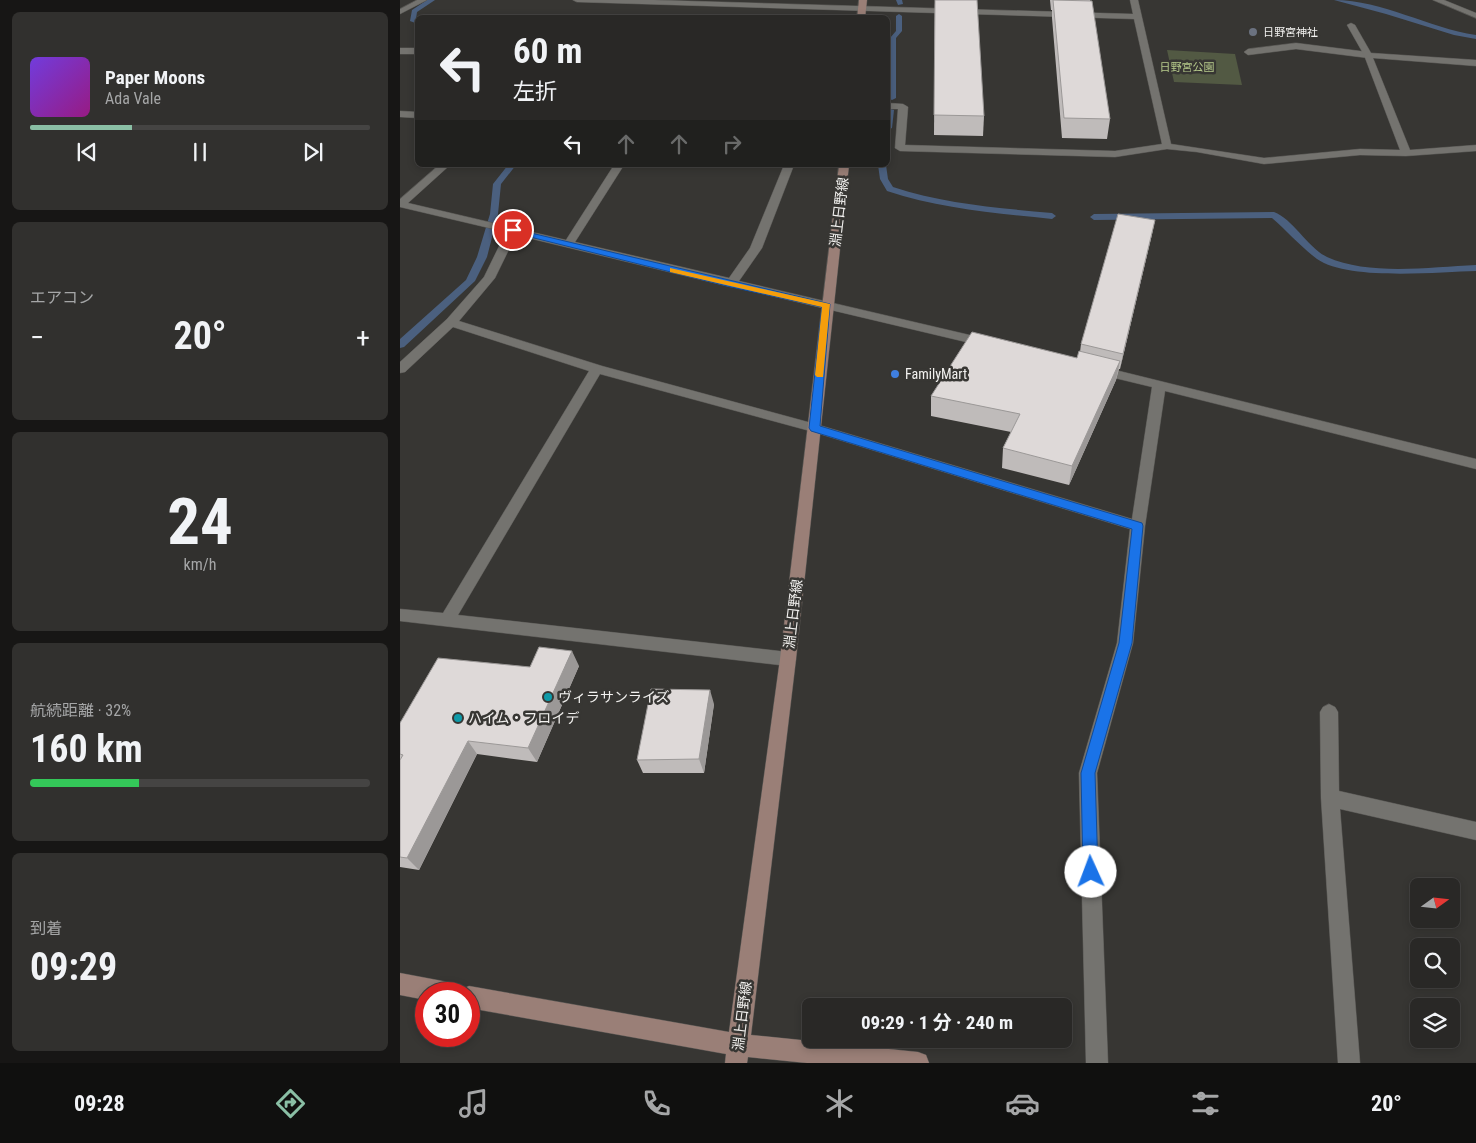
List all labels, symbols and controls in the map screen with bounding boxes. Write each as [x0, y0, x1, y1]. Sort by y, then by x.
marker: 日野宮神社 [1247, 26, 1259, 38]
place label: 日野宮神社 [1263, 26, 1318, 39]
text: 60 m [513, 31, 582, 72]
icon: left [430, 35, 495, 100]
park label: 日野宮公園 [1160, 61, 1215, 74]
text: Paper Moons [105, 66, 205, 89]
text: 左折 [513, 79, 557, 104]
text: Ada Vale [105, 89, 161, 108]
icon: left [559, 130, 587, 158]
icon: ahead [612, 130, 640, 158]
icon: ahead [665, 130, 693, 158]
icon: right [718, 130, 746, 158]
icon: previous [73, 138, 101, 166]
icon: pause [186, 138, 214, 166]
icon: next [299, 138, 327, 166]
street label: 淵上日野線 [827, 176, 851, 248]
pin [492, 209, 534, 251]
icon: arrive [499, 216, 527, 244]
text: エアコン [30, 288, 94, 307]
text: 20° [173, 314, 227, 358]
text: − [30, 321, 44, 354]
text: + [356, 321, 370, 354]
place label: FamilyMart [905, 366, 967, 382]
marker: FamilyMart [889, 368, 901, 380]
text: 24 [167, 484, 233, 560]
text: km/h [184, 555, 216, 574]
street label: 淵上日野線 [781, 578, 805, 650]
place label: ヴィラサンライズ [558, 689, 670, 705]
marker: ヴィラサンライズ [542, 691, 554, 703]
text: 航続距離 · 32% [30, 701, 131, 720]
place label: ハイム・フロイデ [468, 710, 579, 726]
marker: ハイム・フロイデ [452, 712, 464, 724]
text: 160 km [30, 727, 143, 771]
position arrow [1064, 845, 1116, 897]
north arrow [1410, 878, 1460, 928]
map controls [1410, 878, 1460, 1048]
text: 到着 [30, 919, 62, 938]
button: search [1410, 938, 1460, 988]
text: 09:29 [30, 945, 117, 989]
street label: 淵上日野線 [730, 980, 754, 1052]
speed limit sign: 30 [415, 982, 480, 1047]
button: layers [1410, 998, 1460, 1048]
text: 09:29 · 1 分 · 240 m [861, 1011, 1013, 1034]
icon: directions [273, 1086, 308, 1121]
icon: music [456, 1086, 491, 1121]
icon: phone [639, 1086, 674, 1121]
icon: climate [822, 1086, 857, 1121]
icon: car [1005, 1086, 1040, 1121]
icon: filters [1188, 1086, 1223, 1121]
text: 09:28 [74, 1091, 125, 1116]
text: 20° [1371, 1091, 1402, 1116]

